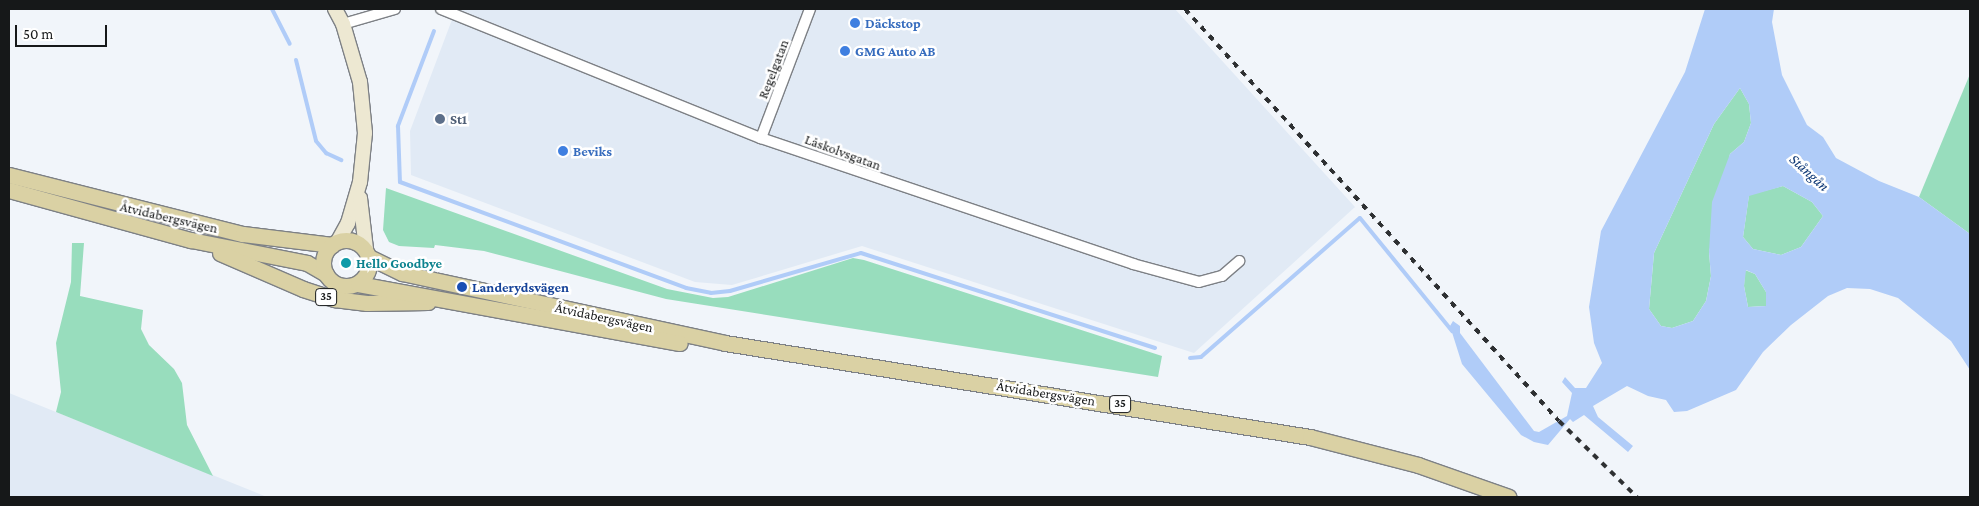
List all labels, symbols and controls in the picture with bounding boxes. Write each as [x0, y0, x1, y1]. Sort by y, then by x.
scale bar [18, 15, 110, 47]
place label: Däckstop [865, 15, 921, 31]
marker: Däckstop [849, 17, 861, 29]
text: 50 m [23, 26, 53, 42]
street label: Regelgatan [754, 37, 792, 101]
place label: GMG Auto AB [855, 43, 935, 59]
marker: GMG Auto AB [839, 45, 851, 57]
place label: St1 [450, 111, 467, 127]
marker: St1 [434, 113, 446, 125]
street label: Låskolvsgatan [803, 130, 883, 174]
place label: Beviks [573, 143, 612, 159]
marker: Beviks [557, 145, 569, 157]
water label: Stångån [1785, 150, 1833, 196]
street label: Åtvidabergsvägen [119, 198, 219, 236]
place label: Hello Goodbye [356, 255, 442, 271]
marker: Hello Goodbye [340, 257, 352, 269]
place label: Landerydsvägen [472, 279, 569, 295]
marker: Landerydsvägen [456, 281, 468, 293]
road number: 35 [315, 288, 337, 306]
street label: Åtvidabergsvägen [553, 298, 655, 336]
street label: Åtvidabergsvägen [995, 377, 1097, 409]
road number: 35 [1109, 394, 1131, 414]

